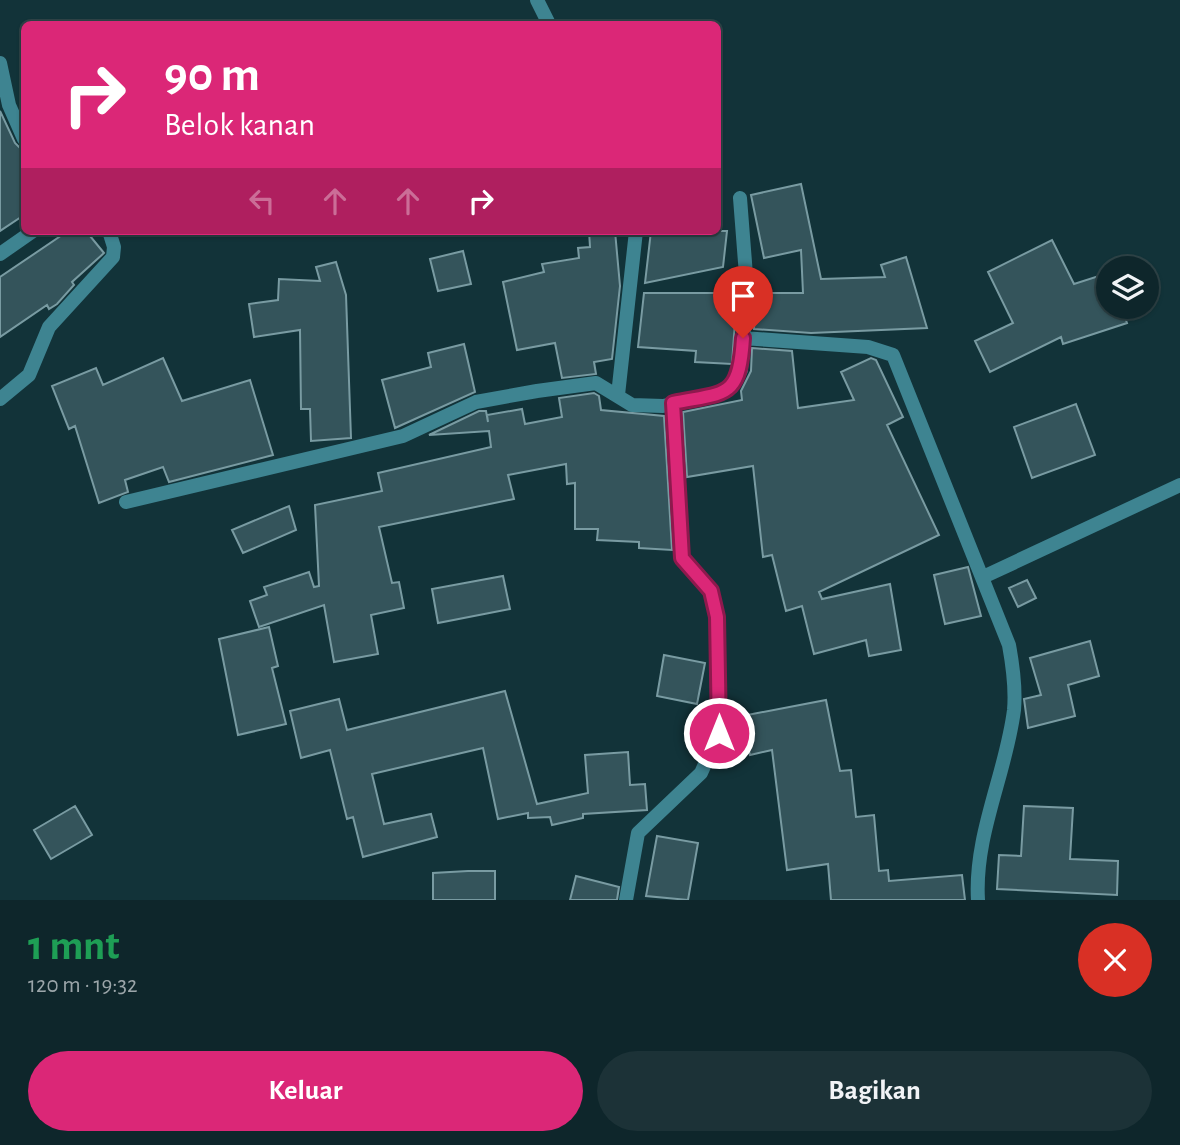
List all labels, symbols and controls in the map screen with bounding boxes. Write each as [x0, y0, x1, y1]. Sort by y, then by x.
icon: right [49, 49, 140, 140]
text: 90 m [164, 51, 260, 100]
text: Belok kanan [164, 109, 315, 141]
icon: left [243, 182, 281, 220]
icon: ahead [316, 182, 354, 220]
icon: ahead [389, 182, 427, 220]
icon: right [462, 182, 500, 220]
map controls [1096, 256, 1159, 319]
button: layers [1096, 256, 1159, 319]
pin [713, 266, 773, 338]
icon: arrive [724, 277, 762, 315]
position arrow [682, 696, 756, 770]
button: close [1078, 923, 1152, 997]
text: 1 mnt [28, 925, 120, 967]
text: 120 m · 19:32 [28, 974, 138, 997]
button: Keluar [28, 1051, 583, 1131]
button: Bagikan [597, 1051, 1152, 1131]

